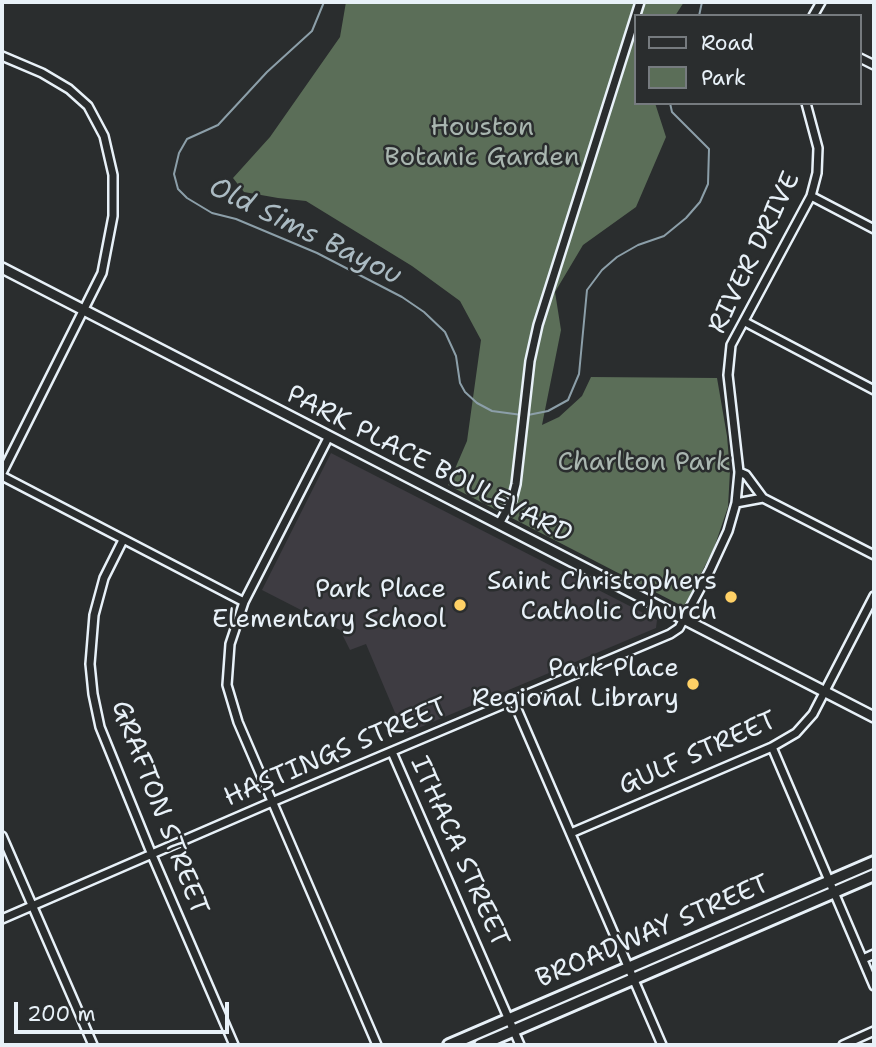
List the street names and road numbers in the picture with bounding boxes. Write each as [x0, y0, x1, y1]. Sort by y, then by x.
street label: RIVER DRIVE [702, 167, 808, 339]
street label: PARK PLACE BOULEVARD [281, 379, 577, 551]
street label: HASTINGS STREET [220, 692, 452, 814]
street label: GRAFTON STREET [104, 696, 214, 920]
street label: GULF STREET [614, 705, 782, 803]
street label: ITHACA STREET [403, 752, 515, 952]
street label: BROADWAY STREET [532, 869, 774, 995]

